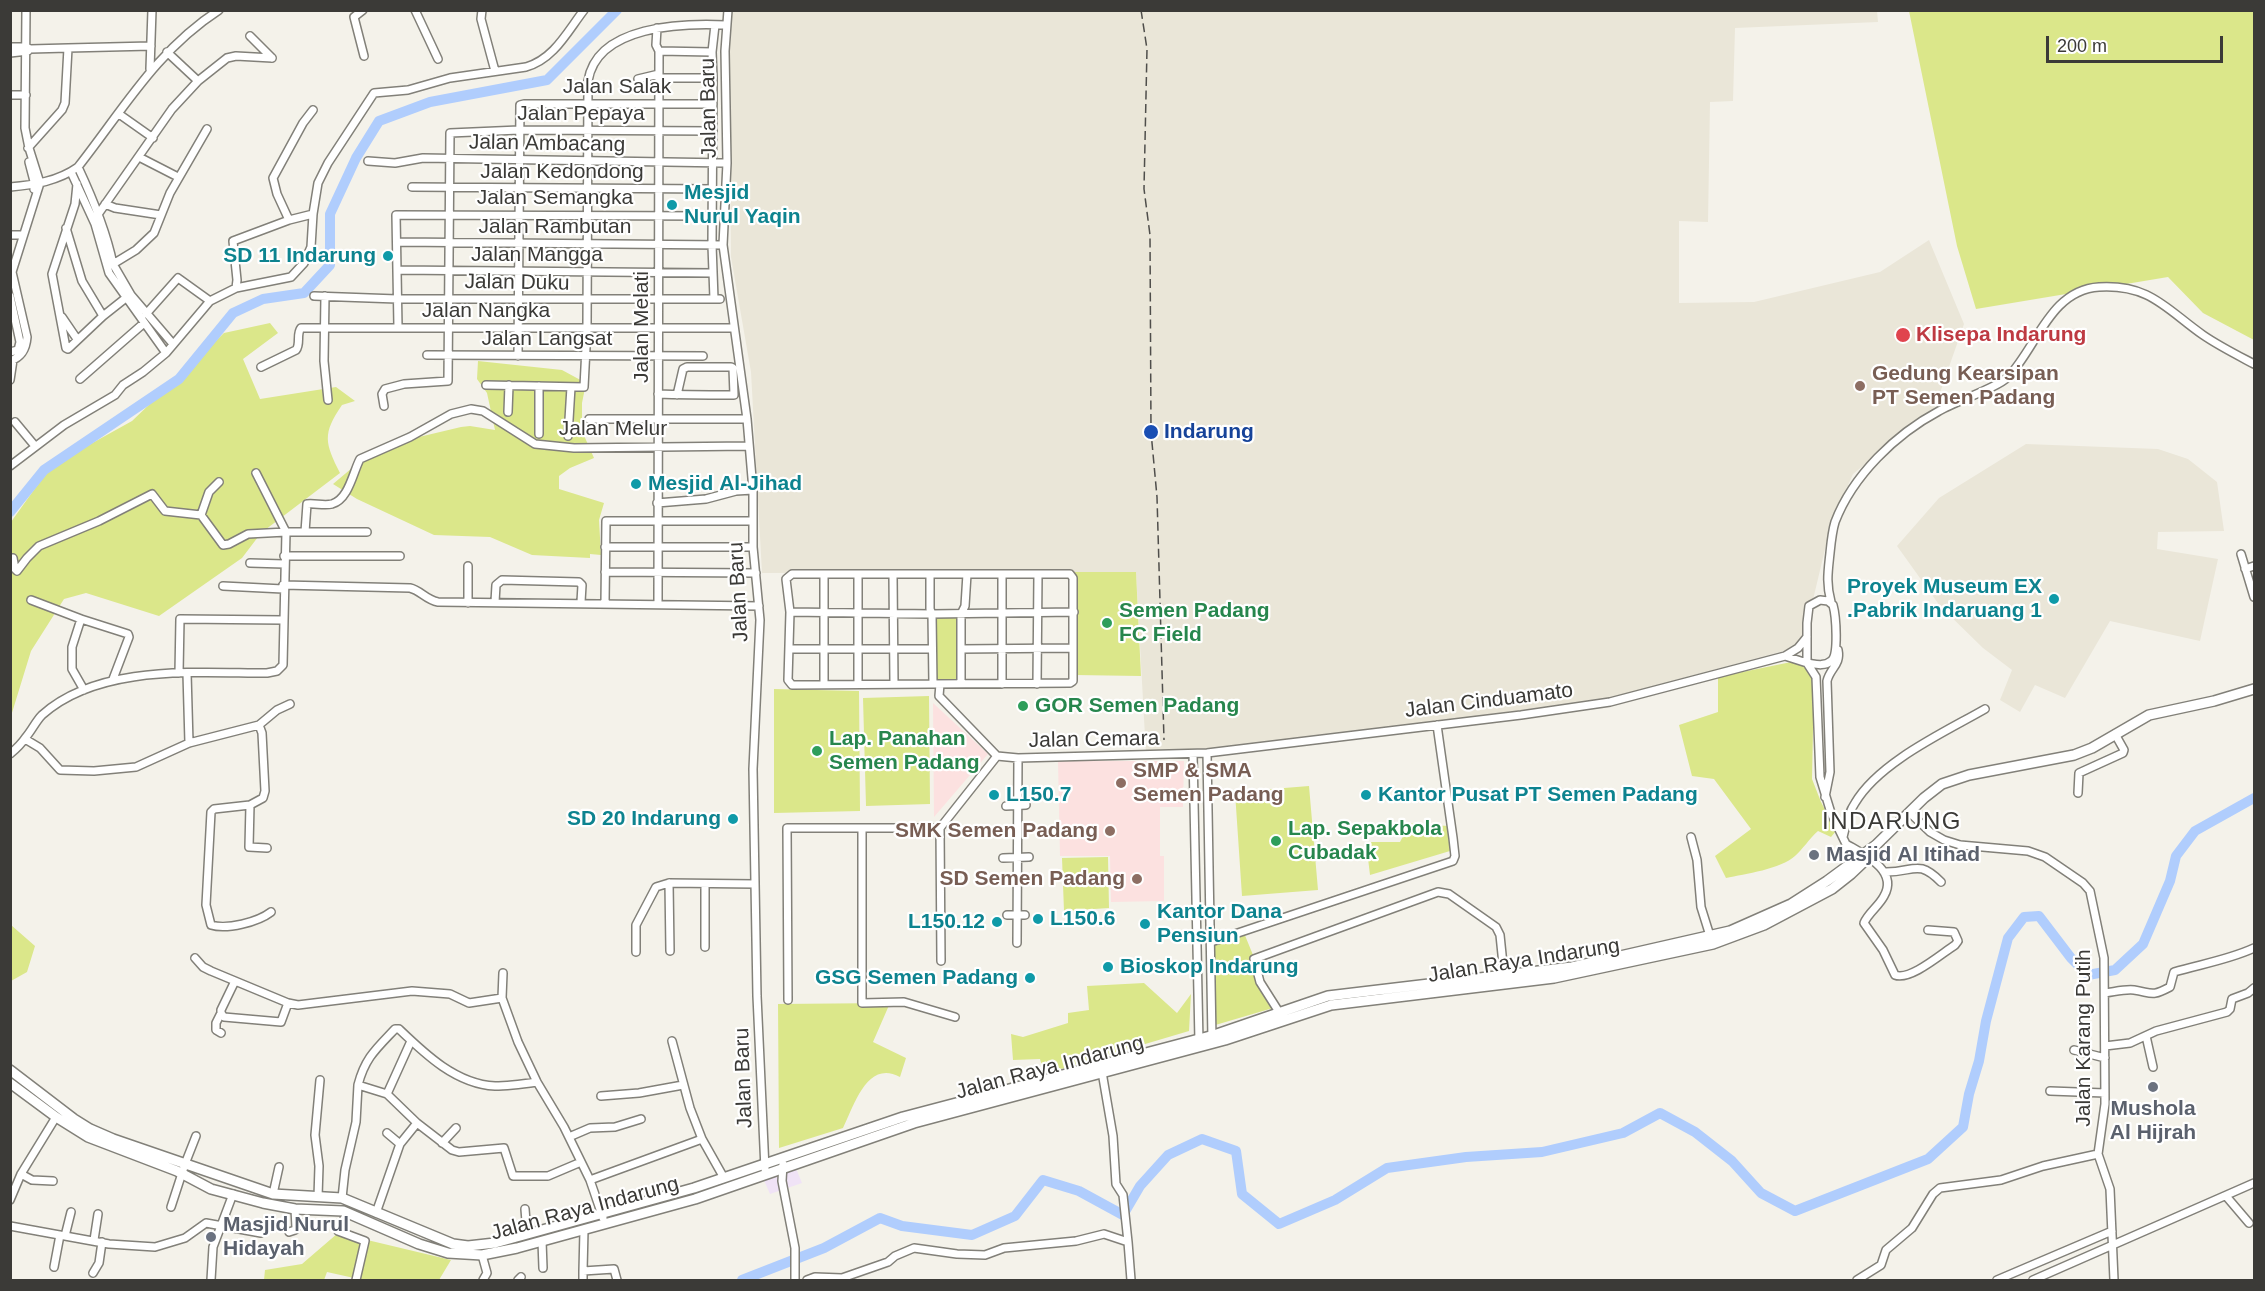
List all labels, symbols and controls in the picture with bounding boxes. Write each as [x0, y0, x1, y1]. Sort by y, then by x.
scale bar [2049, 24, 2226, 62]
text: 200 m [2057, 36, 2107, 56]
street label: Jalan Baru [696, 58, 722, 158]
street label: Jalan Salak [563, 74, 671, 100]
street label: Jalan Pepaya [517, 101, 645, 127]
street label: Jalan Ambacang [469, 130, 625, 158]
street label: Jalan Kedondong [480, 159, 644, 185]
place label: Mesjid Nurul Yaqin [684, 180, 801, 230]
street label: Jalan Semangka [477, 185, 633, 211]
marker: Mesjid Nurul Yaqin [665, 198, 679, 212]
street label: Jalan Rambutan [479, 214, 631, 240]
street label: Jalan Mangga [471, 242, 603, 268]
place label: SD 11 Indarung [223, 243, 376, 269]
marker: SD 11 Indarung [381, 249, 395, 263]
street label: Jalan Duku [464, 269, 570, 297]
street label: Jalan Melati [629, 271, 655, 383]
street label: Jalan Nangka [422, 298, 550, 324]
place label: Klisepa Indarung [1916, 322, 2086, 348]
street label: Jalan Langsat [482, 326, 612, 352]
marker: Klisepa Indarung [1894, 326, 1912, 344]
place label: Gedung Kearsipan PT Semen Padang [1872, 361, 2059, 411]
marker: Gedung Kearsipan PT Semen Padang [1853, 379, 1867, 393]
street label: Jalan Melur [559, 416, 667, 442]
place label: Indarung [1164, 419, 1254, 445]
marker: Indarung [1142, 423, 1160, 441]
place label: Mesjid Al-Jihad [648, 471, 802, 497]
marker: Mesjid Al-Jihad [629, 477, 643, 491]
street label: Jalan Baru [724, 541, 754, 643]
place label: Proyek Museum EX .Pabrik Indaruang 1 [1847, 574, 2042, 624]
marker: Proyek Museum EX .Pabrik Indaruang 1 [2047, 592, 2061, 606]
place label: Semen Padang FC Field [1119, 598, 1270, 648]
marker: Semen Padang FC Field [1100, 616, 1114, 630]
street label: Jalan Cinduamato [1403, 678, 1575, 724]
place label: GOR Semen Padang [1035, 693, 1239, 719]
marker: GOR Semen Padang [1016, 699, 1030, 713]
place label: Lap. Panahan Semen Padang [829, 726, 980, 776]
street label: Jalan Cemara [1028, 726, 1160, 754]
marker: Lap. Panahan Semen Padang [810, 744, 824, 758]
place label: SMP & SMA Semen Padang [1133, 758, 1284, 808]
marker: SMP & SMA Semen Padang [1114, 776, 1128, 790]
place label: L150.7 [1006, 782, 1071, 808]
place label: Kantor Pusat PT Semen Padang [1378, 782, 1698, 808]
marker: L150.7 [987, 788, 1001, 802]
marker: Kantor Pusat PT Semen Padang [1359, 788, 1373, 802]
place label: SD 20 Indarung [567, 806, 721, 832]
district label: INDARUNG [1822, 808, 1962, 836]
marker: SD 20 Indarung [726, 812, 740, 826]
place label: Lap. Sepakbola Cubadak [1288, 816, 1442, 866]
place label: SMK Semen Padang [895, 818, 1098, 844]
marker: SMK Semen Padang [1103, 824, 1117, 838]
marker: Lap. Sepakbola Cubadak [1269, 834, 1283, 848]
place label: Masjid Al Itihad [1826, 842, 1980, 868]
marker: Masjid Al Itihad [1807, 848, 1821, 862]
place label: SD Semen Padang [939, 866, 1125, 892]
marker: SD Semen Padang [1130, 872, 1144, 886]
place label: Kantor Dana Pensiun [1157, 899, 1282, 949]
place label: L150.6 [1050, 906, 1115, 932]
place label: L150.12 [908, 909, 985, 935]
marker: L150.6 [1031, 912, 1045, 926]
marker: L150.12 [990, 915, 1004, 929]
marker: Kantor Dana Pensiun [1138, 917, 1152, 931]
street label: Jalan Raya Indarung [1426, 933, 1622, 989]
street label: Jalan Karang Putih [2071, 949, 2097, 1127]
place label: Bioskop Indarung [1120, 954, 1298, 980]
marker: Bioskop Indarung [1101, 960, 1115, 974]
place label: GSG Semen Padang [815, 965, 1018, 991]
marker: GSG Semen Padang [1023, 971, 1037, 985]
street label: Jalan Baru [730, 1027, 758, 1129]
street label: Jalan Raya Indarung [953, 1031, 1147, 1105]
marker: Mushola Al Hijrah [2146, 1080, 2160, 1094]
place label: Mushola Al Hijrah [2110, 1096, 2196, 1146]
street label: Jalan Raya Indarung [488, 1172, 682, 1246]
place label: Masjid Nurul Hidayah [223, 1212, 349, 1262]
marker: Masjid Nurul Hidayah [204, 1230, 218, 1244]

